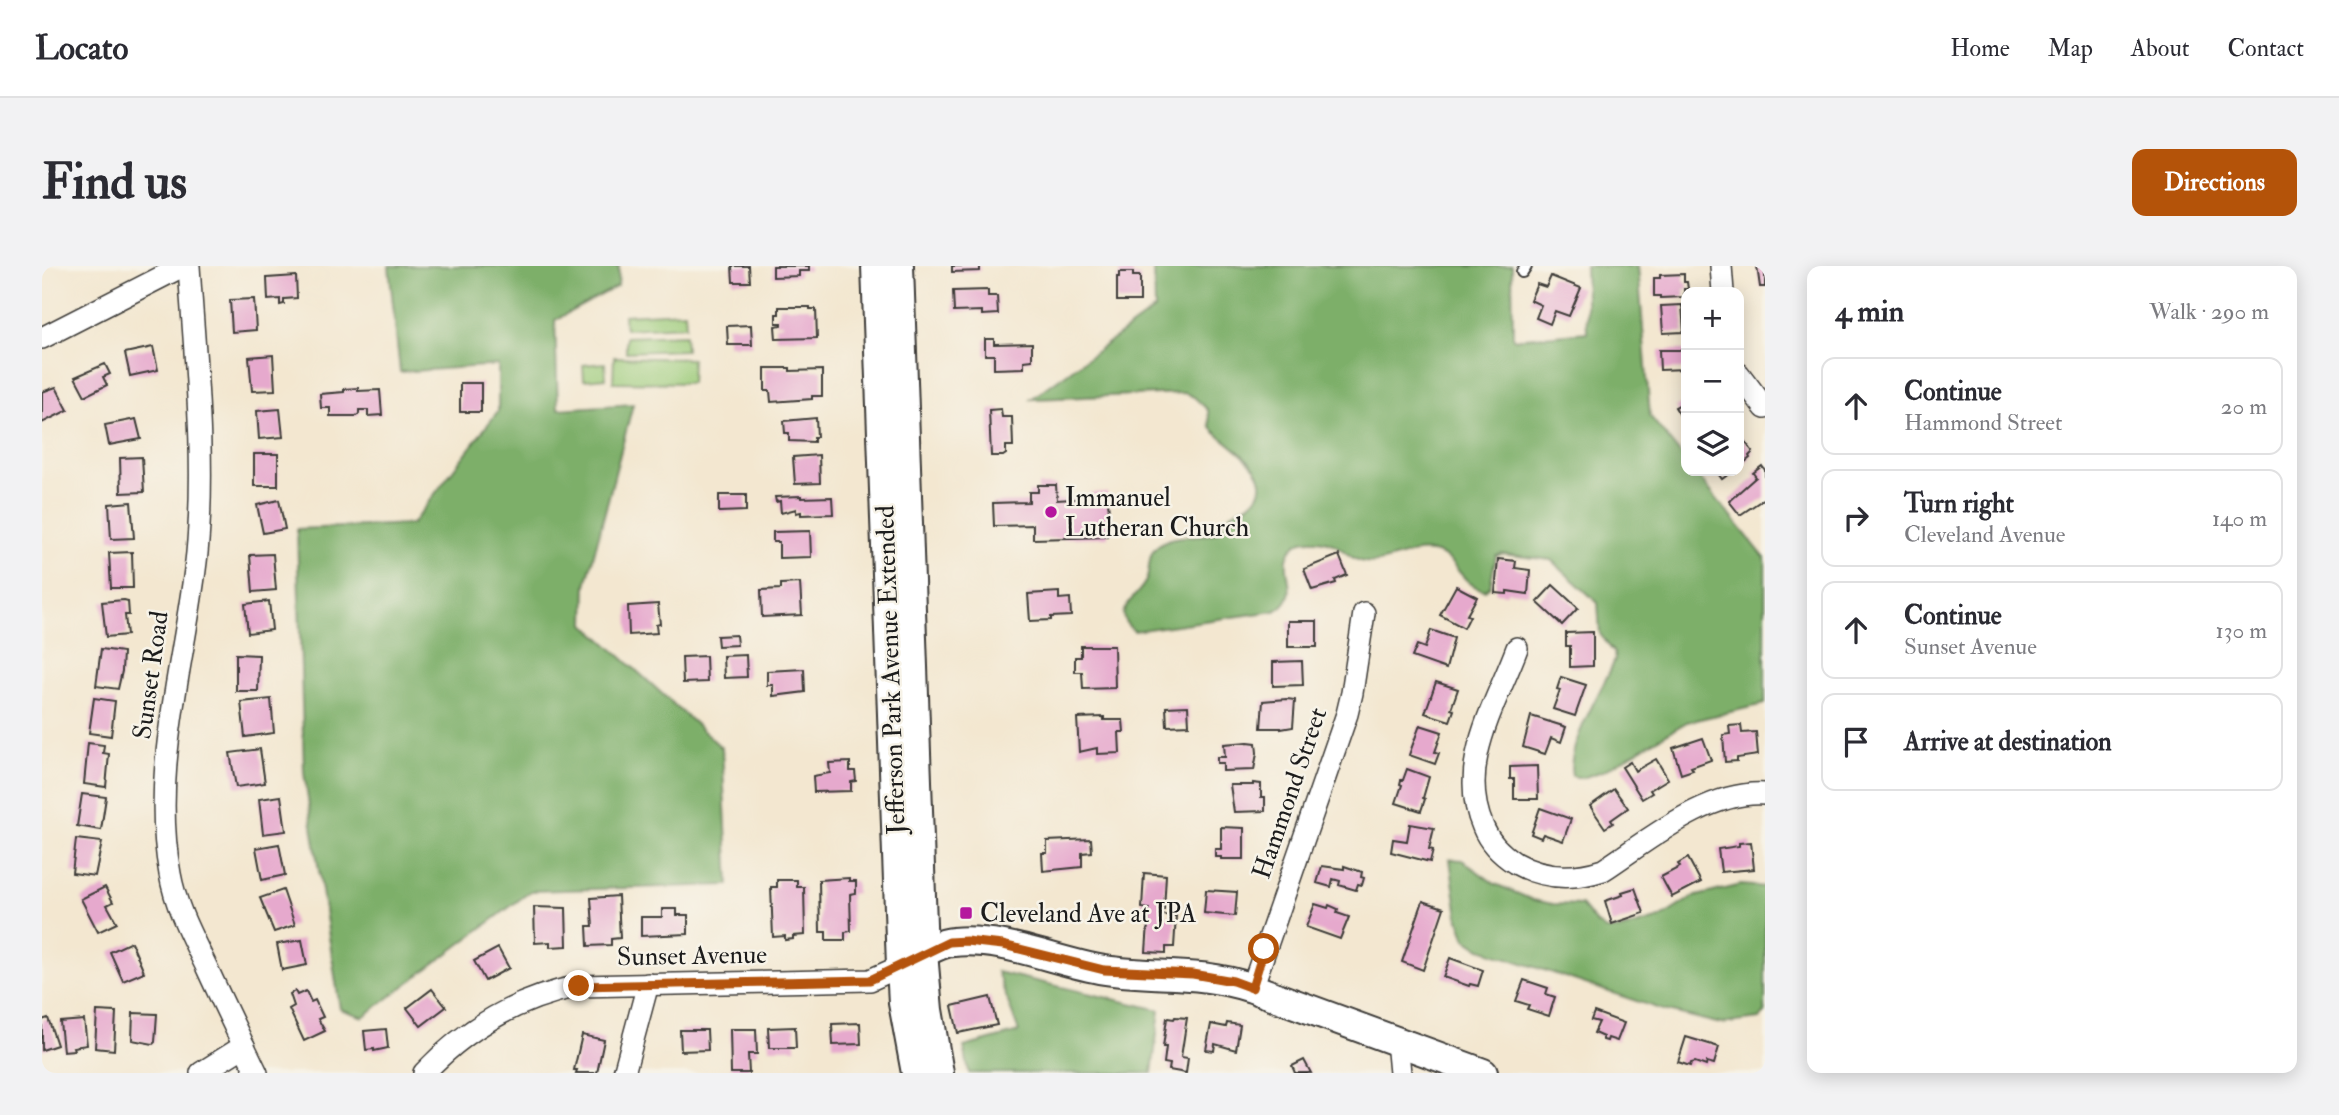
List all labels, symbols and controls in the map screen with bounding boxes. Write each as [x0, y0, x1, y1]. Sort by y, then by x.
text: Locato [35, 28, 128, 69]
text: Home [1950, 33, 2010, 64]
text: Map [2048, 33, 2093, 64]
text: About [2131, 33, 2190, 64]
text: Contact [2228, 33, 2304, 64]
button: Directions [2132, 149, 2297, 216]
text: Find us [42, 152, 187, 213]
map controls [1681, 287, 1744, 476]
button: + [1681, 287, 1744, 350]
text: 4 min [1835, 293, 1904, 330]
text: Walk · 290 m [2149, 297, 2269, 326]
button: − [1681, 350, 1744, 413]
text: Continue [1904, 376, 2002, 408]
icon: ahead [1837, 387, 1875, 425]
text: 20 m [2221, 392, 2267, 421]
text: Hammond Street [1904, 408, 2062, 437]
button: layers [1681, 413, 1744, 476]
place label: Immanuel Lutheran Church [1065, 482, 1249, 544]
text: Turn right [1904, 488, 2014, 520]
icon: right [1837, 499, 1875, 537]
marker: Immanuel Lutheran Church [1043, 504, 1059, 520]
text: 140 m [2212, 504, 2267, 533]
street label: Jefferson Park Avenue Extended [869, 505, 913, 836]
text: Cleveland Avenue [1904, 520, 2065, 549]
text: Continue [1904, 600, 2002, 632]
street label: Sunset Road [126, 609, 176, 741]
icon: ahead [1837, 611, 1875, 649]
text: 130 m [2215, 616, 2267, 645]
text: Sunset Avenue [1904, 632, 2037, 661]
street label: Hammond Street [1246, 703, 1334, 883]
icon: arrive [1837, 723, 1875, 761]
text: Arrive at destination [1904, 726, 2112, 758]
place label: Cleveland Ave at JPA [980, 898, 1197, 930]
marker: Cleveland Ave at JPA [958, 905, 974, 921]
route start [1248, 933, 1279, 964]
street label: Sunset Avenue [617, 939, 767, 973]
route end [563, 970, 594, 1001]

